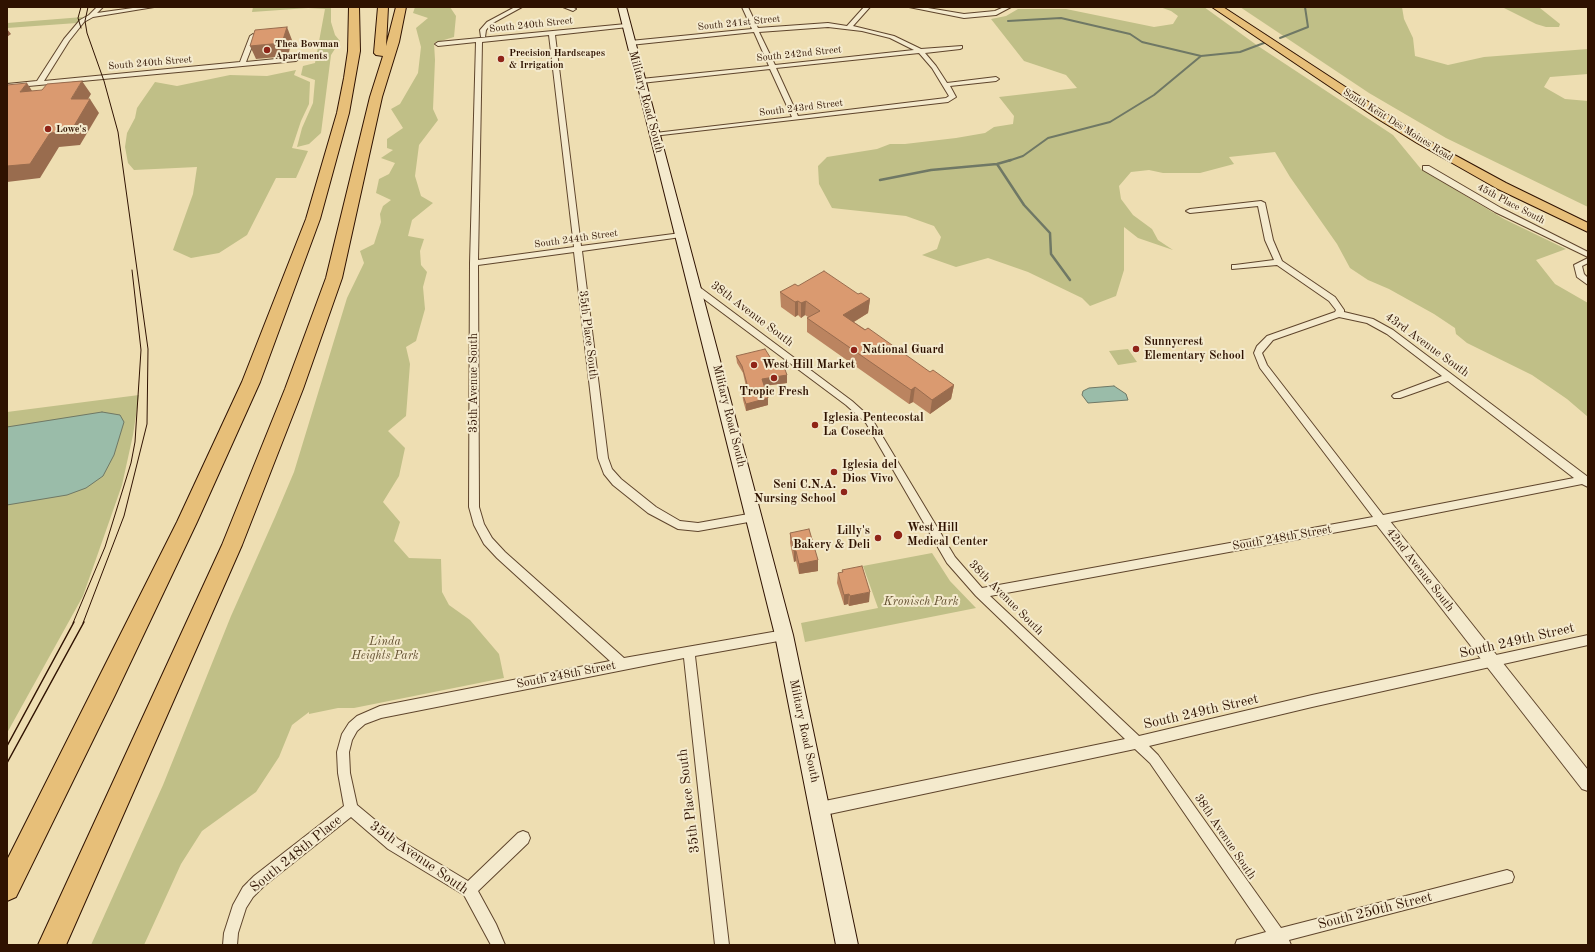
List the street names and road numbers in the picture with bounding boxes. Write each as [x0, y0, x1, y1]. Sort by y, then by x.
street label: South 241st Street [697, 13, 781, 33]
street label: South 240th Street [489, 15, 573, 35]
street label: South 242nd Street [756, 44, 842, 64]
street label: Military Road South [625, 49, 667, 155]
street label: South 240th Street [108, 53, 192, 73]
street label: South Kent Des Moines Road [1341, 86, 1455, 164]
street label: South 243rd Street [758, 97, 844, 119]
street label: 45th Place South [1475, 181, 1547, 227]
street label: South 244th Street [534, 227, 618, 251]
street label: 38th Avenue South [708, 278, 796, 350]
street label: 35th Place South [575, 289, 601, 381]
street label: 43rd Avenue South [1382, 310, 1472, 380]
street label: 35th Avenue South [467, 333, 481, 433]
street label: Military Road South [709, 363, 749, 469]
street label: South 248th Street [1231, 522, 1333, 554]
street label: 42nd Avenue South [1383, 525, 1457, 615]
street label: 38th Avenue South [966, 558, 1046, 638]
street label: South 249th Street [1458, 620, 1576, 662]
street label: South 248th Street [515, 658, 617, 692]
street label: Military Road South [786, 678, 822, 784]
street label: South 249th Street [1142, 691, 1260, 733]
street label: 35th Place South [674, 748, 704, 854]
street label: 38th Avenue South [1191, 792, 1259, 882]
street label: South 248th Place [247, 812, 345, 896]
street label: 35th Avenue South [366, 818, 472, 898]
street label: South 250th Street [1316, 889, 1434, 933]

